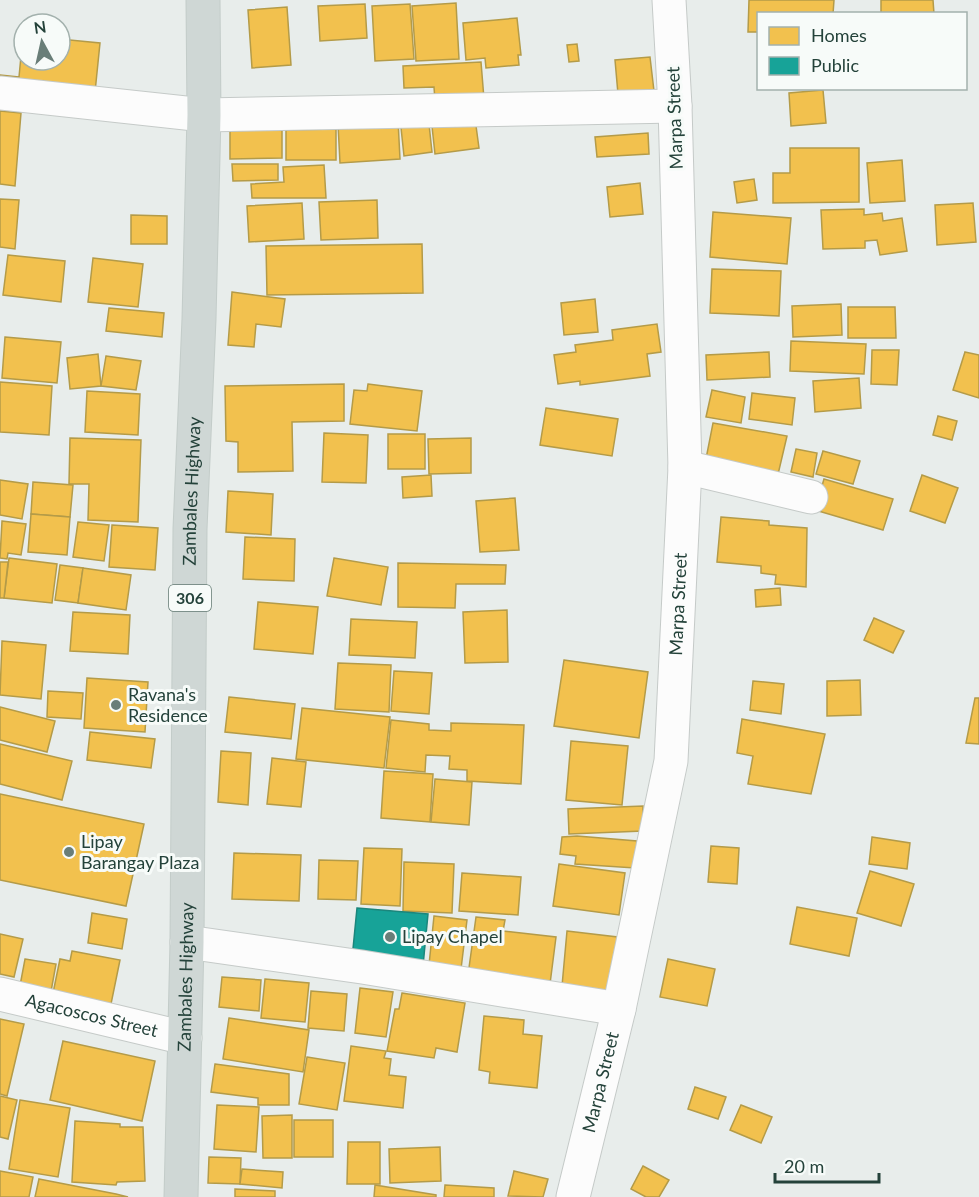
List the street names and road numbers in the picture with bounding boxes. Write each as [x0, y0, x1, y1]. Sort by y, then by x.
street label: Marpa Street [661, 66, 687, 170]
street label: Zambales Highway [178, 415, 205, 566]
street label: Marpa Street [664, 552, 691, 656]
road number: 306 [169, 585, 211, 611]
street label: Zambales Highway [172, 902, 197, 1052]
street label: Agacoscos Street [23, 988, 161, 1041]
street label: Marpa Street [577, 1029, 623, 1135]

